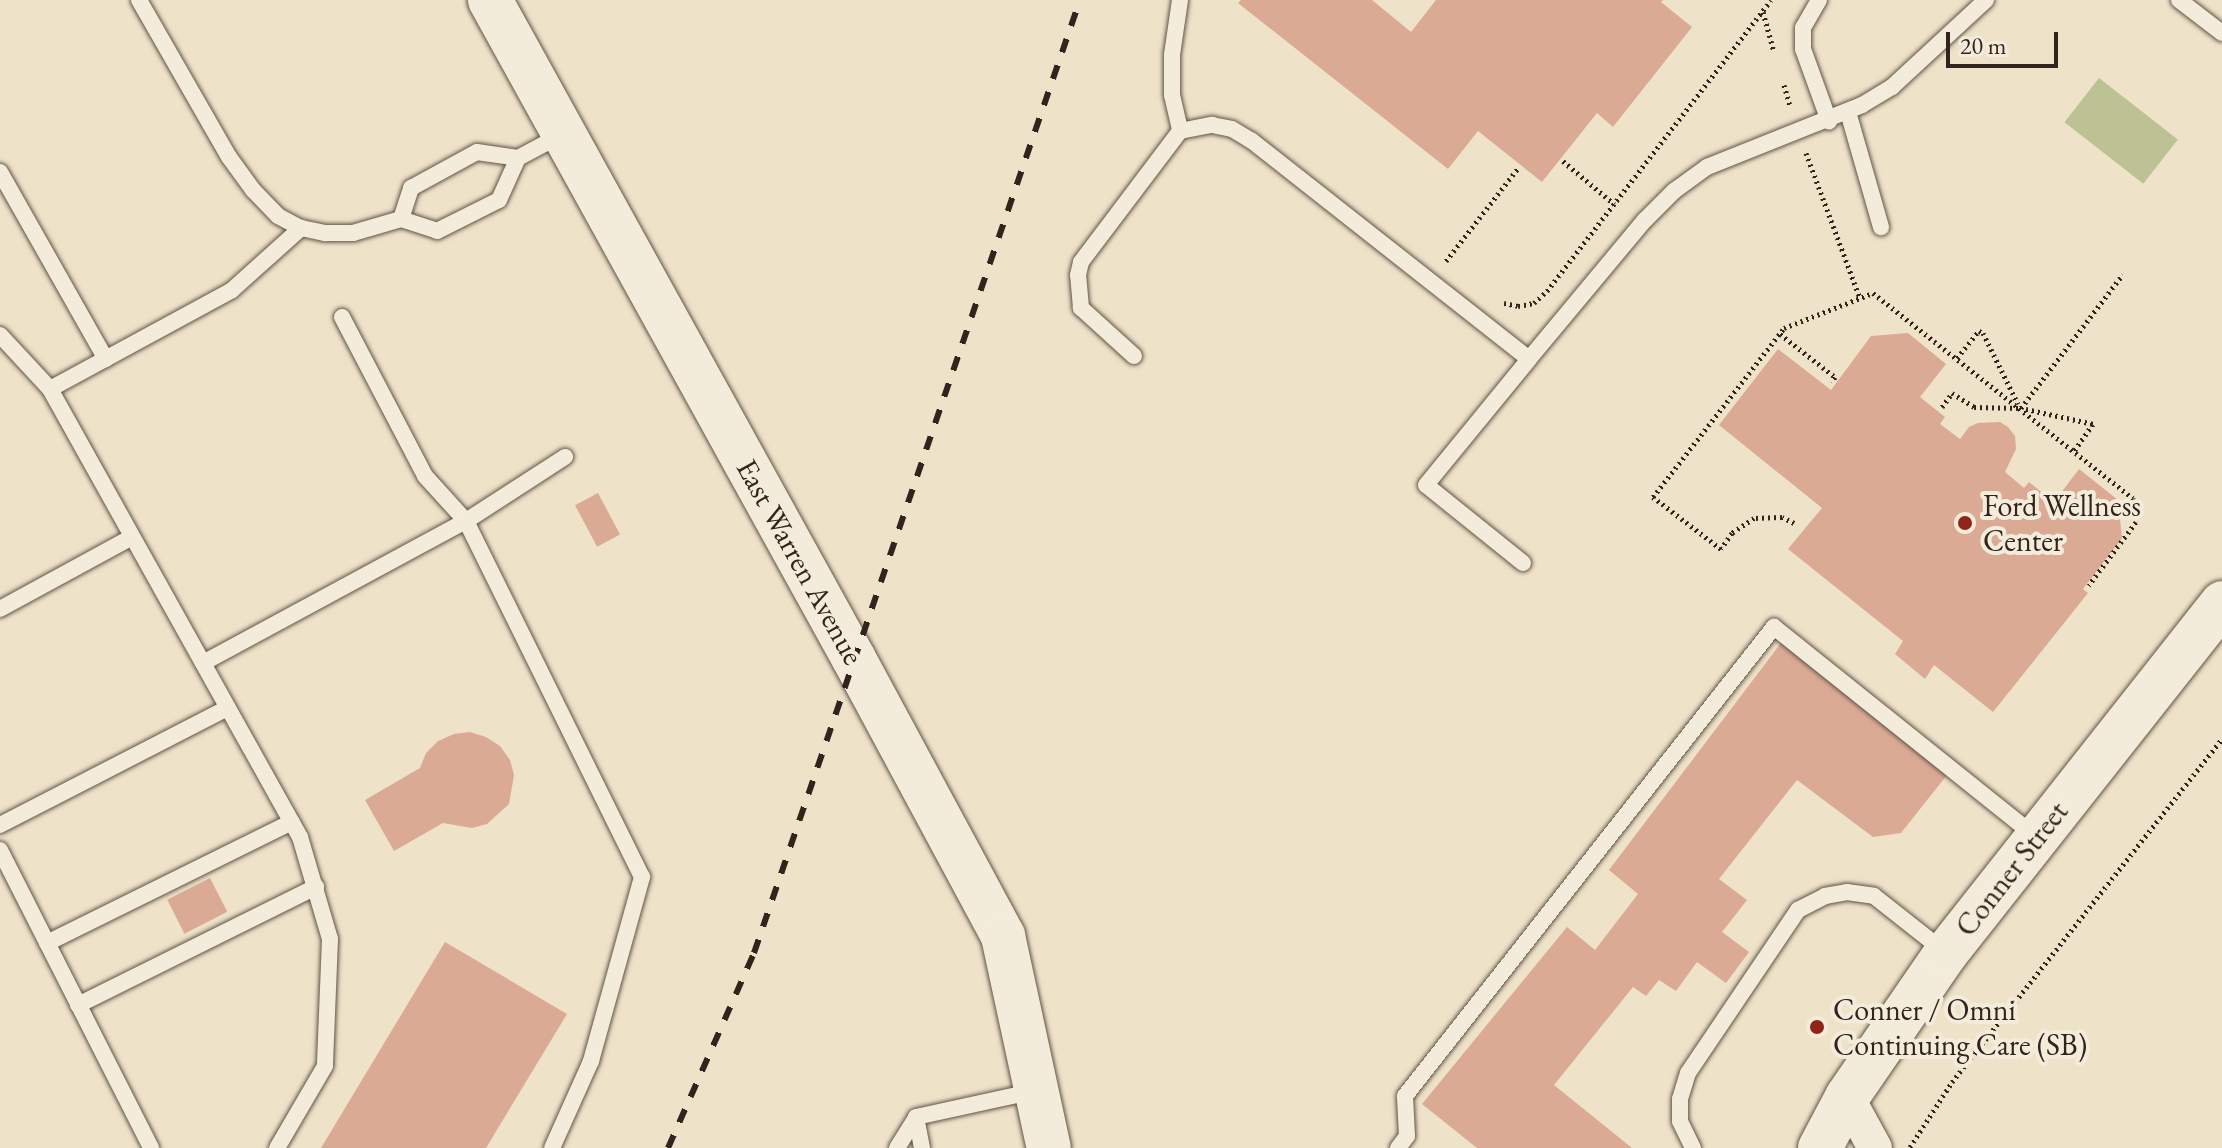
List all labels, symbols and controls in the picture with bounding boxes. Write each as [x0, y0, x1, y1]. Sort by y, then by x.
scale bar [1950, 16, 2062, 66]
text: 20 m [1960, 30, 2007, 61]
street label: East Warren Avenue [729, 453, 871, 671]
place label: Ford Wellness Center [1983, 488, 2141, 558]
marker: Ford Wellness Center [1954, 512, 1976, 534]
street label: Conner Street [1948, 794, 2076, 944]
place label: Conner / Omni Continuing Care (SB) [1833, 992, 2087, 1062]
marker: Conner / Omni Continuing Care (SB) [1808, 1018, 1826, 1036]

